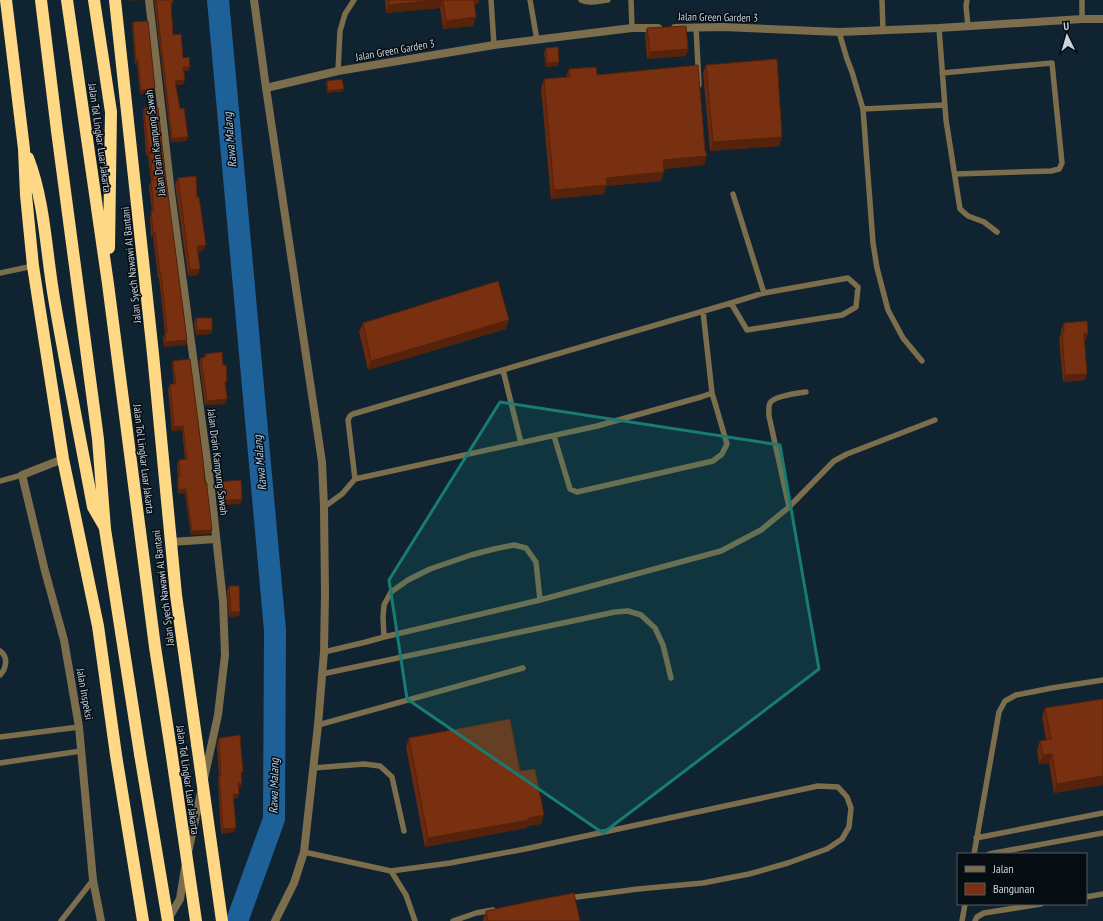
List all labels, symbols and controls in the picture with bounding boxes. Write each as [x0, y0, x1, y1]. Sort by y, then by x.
street label: Jalan Green Garden 3 [677, 9, 758, 25]
north arrow [1047, 16, 1087, 56]
text: U [1063, 19, 1070, 33]
street label: Jalan Green Garden 3 [353, 36, 436, 64]
street label: Jalan Tol Lingkar Luar Jakarta [85, 81, 115, 194]
street label: Jalan Drain Kampung Sawah [142, 89, 169, 198]
water label: Rawa Malang [220, 111, 239, 168]
street label: Jalan Syech Nawawi Al Bantani [118, 206, 144, 325]
street label: Jalan Tol Lingkar Luar Jakarta [130, 402, 158, 515]
street label: Jalan Drain Kampung Sawah [204, 407, 231, 516]
water label: Rawa Malang [250, 434, 269, 491]
street label: Jalan Syech Nawawi Al Bantani [149, 529, 177, 648]
street label: Jalan Inspeksi [73, 666, 96, 721]
street label: Jalan Tol Lingkar Luar Jakarta [173, 723, 203, 836]
water label: Rawa Malang [266, 757, 281, 814]
legend [957, 853, 1087, 905]
text: Jalan [992, 861, 1014, 876]
text: Bangunan [993, 881, 1034, 896]

